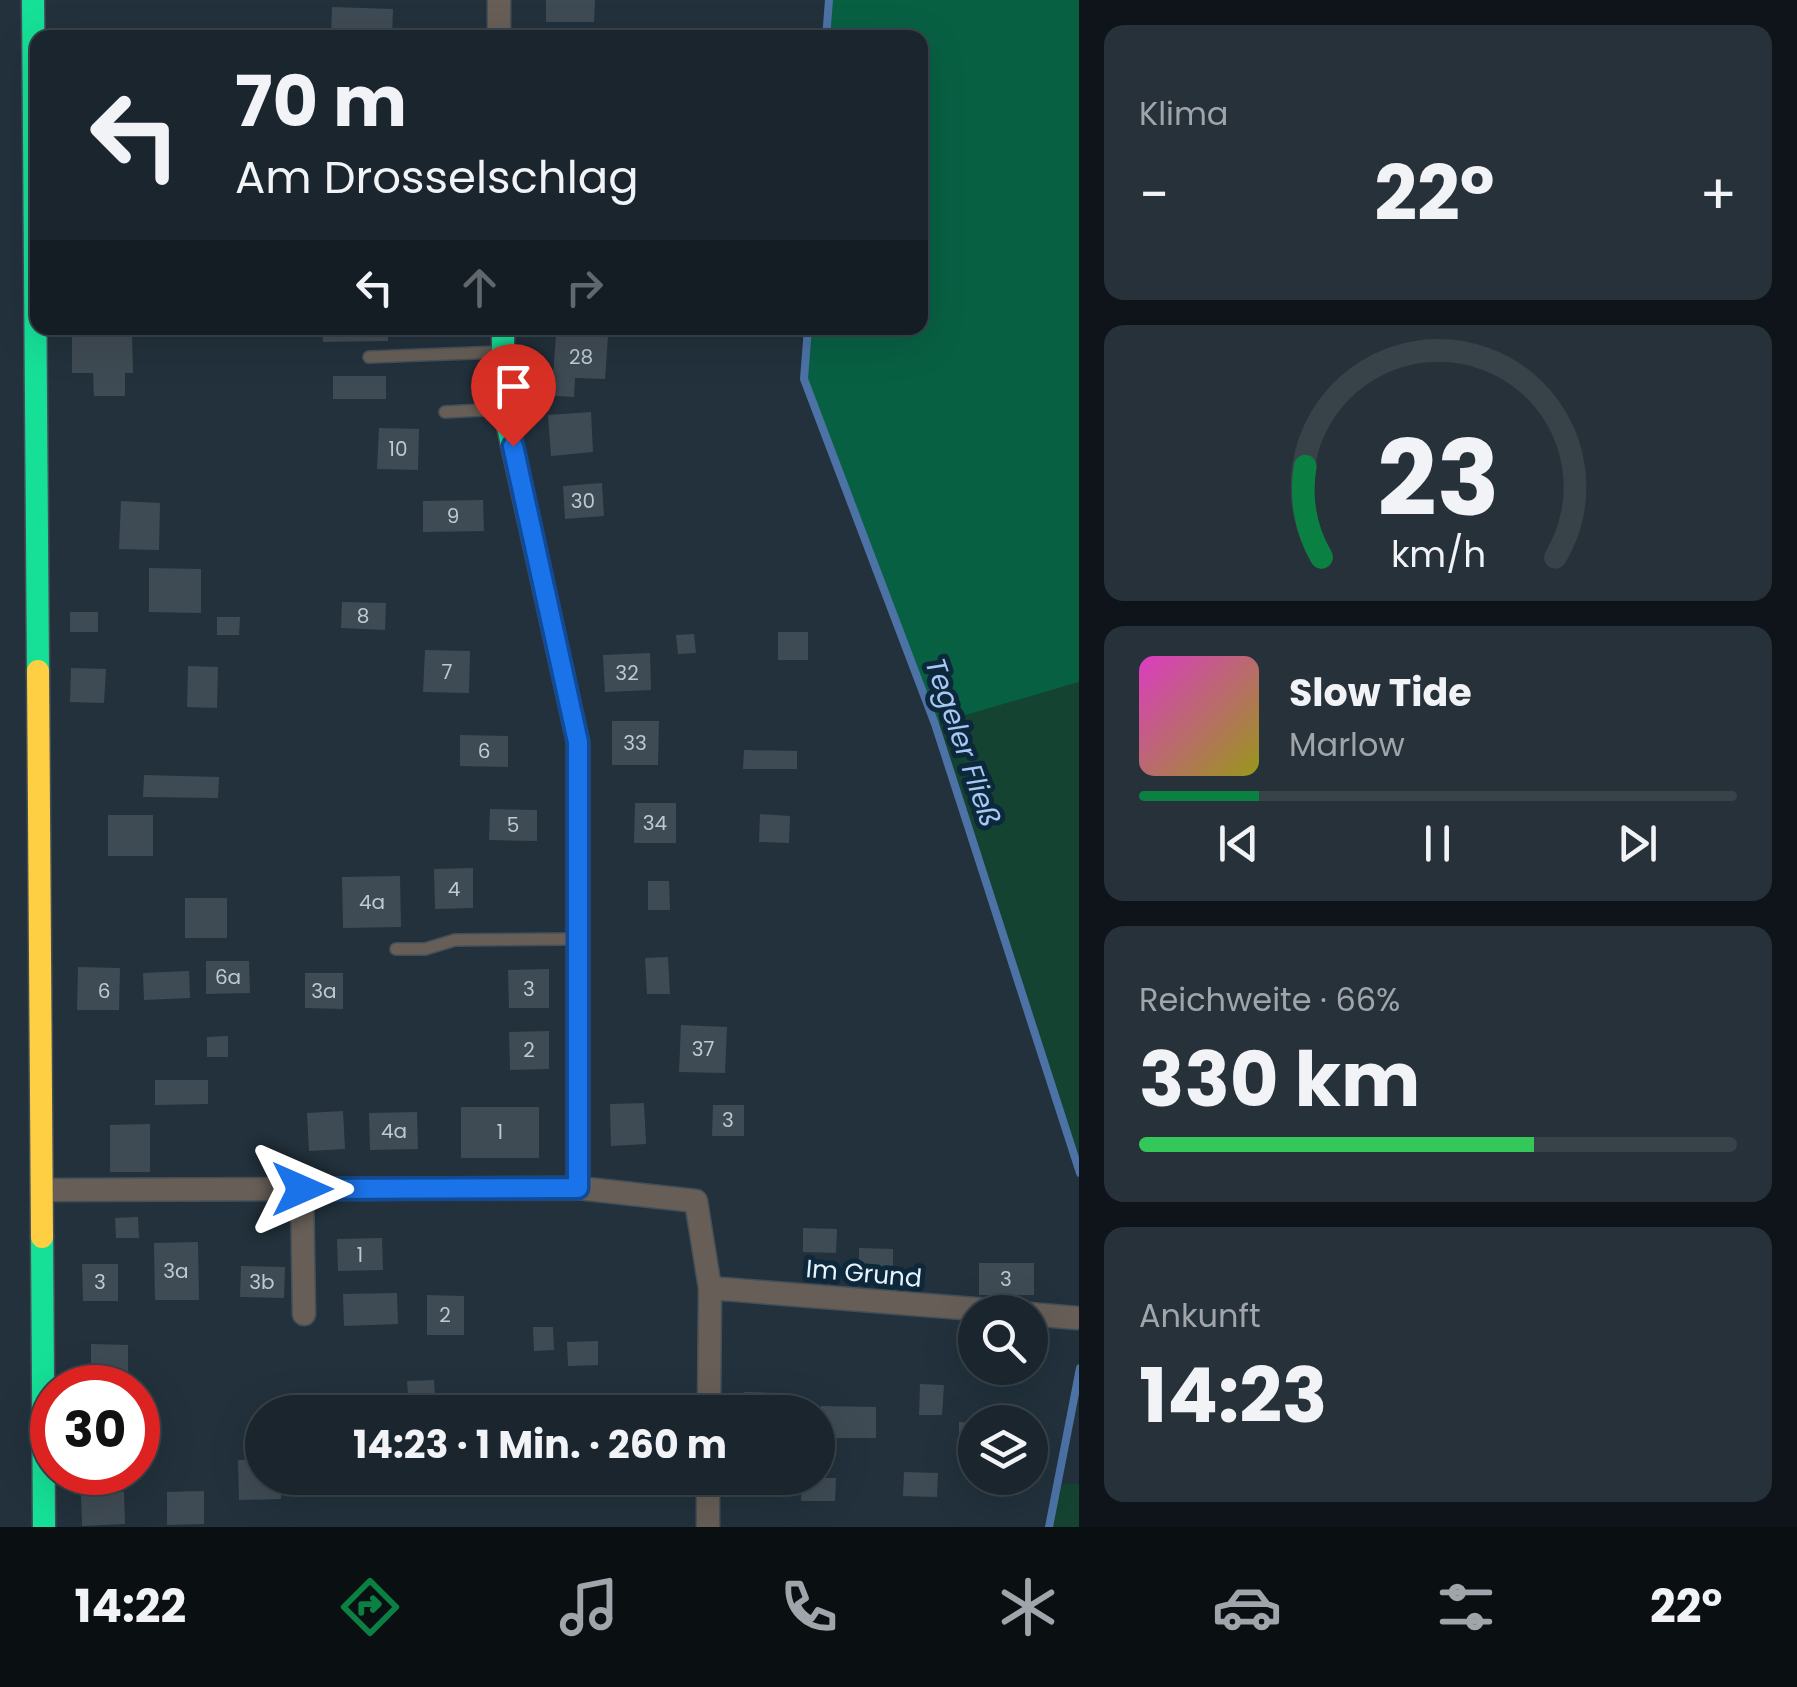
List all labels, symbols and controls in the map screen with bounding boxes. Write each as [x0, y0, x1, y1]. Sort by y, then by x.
text: 70 m [235, 52, 407, 151]
icon: left [70, 70, 200, 200]
text: Klima [1139, 91, 1229, 136]
text: 22° [1374, 141, 1495, 246]
text: Am Drosselschlag [235, 146, 639, 209]
text: − [1139, 156, 1169, 233]
text: + [1699, 156, 1737, 233]
icon: left [347, 260, 402, 315]
icon: ahead [452, 260, 507, 315]
icon: right [557, 260, 612, 315]
house number: 28 [569, 343, 593, 371]
pin [471, 344, 556, 447]
icon: arrive [486, 359, 541, 414]
text: 23 [1377, 406, 1499, 551]
house number: 10 [389, 435, 407, 463]
house number: 30 [571, 487, 595, 515]
house number: 9 [447, 502, 459, 530]
text: km/h [1390, 529, 1486, 580]
house number: 8 [357, 602, 369, 630]
water label: Tegeler Fließ [916, 653, 1010, 832]
house number: 7 [442, 658, 453, 686]
house number: 32 [615, 659, 639, 687]
text: Slow Tide [1289, 666, 1472, 719]
text: Marlow [1289, 722, 1405, 767]
house number: 33 [623, 729, 647, 757]
house number: 6 [478, 737, 490, 765]
house number: 34 [643, 809, 667, 837]
house number: 5 [507, 811, 519, 839]
icon: previous [1211, 816, 1266, 871]
icon: pause [1410, 816, 1465, 871]
icon: next [1610, 816, 1665, 871]
house number: 4 [448, 875, 460, 903]
house number: 4a [359, 888, 385, 916]
house number: 6a [215, 963, 241, 991]
house number: 3 [523, 975, 535, 1003]
house number: 6 [98, 977, 110, 1005]
house number: 3a [311, 977, 337, 1005]
text: Reichweite · 66% [1139, 977, 1400, 1022]
text: 330 km [1139, 1027, 1420, 1132]
house number: 37 [692, 1035, 714, 1063]
house number: 2 [523, 1036, 535, 1064]
house number: 3 [722, 1106, 734, 1134]
house number: 4a [381, 1117, 407, 1145]
house number: 1 [497, 1118, 503, 1146]
position arrow [250, 1137, 354, 1241]
house number: 1 [357, 1241, 363, 1269]
street label: Im Grund [805, 1251, 923, 1296]
house number: 3a [163, 1257, 189, 1285]
house number: 3 [1000, 1265, 1012, 1293]
house number: 3 [94, 1268, 106, 1296]
house number: 3b [249, 1268, 275, 1296]
text: Ankunft [1139, 1293, 1261, 1338]
map controls [958, 1295, 1048, 1495]
button: search [958, 1295, 1048, 1385]
house number: 2 [439, 1301, 451, 1329]
text: 14:23 [1139, 1343, 1327, 1448]
speed limit sign: 30 [30, 1365, 160, 1495]
button: layers [958, 1405, 1048, 1495]
text: 14:23 · 1 Min. · 260 m [353, 1418, 727, 1471]
icon: directions [335, 1572, 405, 1642]
icon: music [554, 1572, 624, 1642]
icon: phone [774, 1572, 844, 1642]
icon: climate [993, 1572, 1063, 1642]
icon: car [1212, 1572, 1282, 1642]
icon: filters [1431, 1572, 1501, 1642]
text: 14:22 [75, 1575, 186, 1638]
text: 22° [1650, 1575, 1722, 1638]

